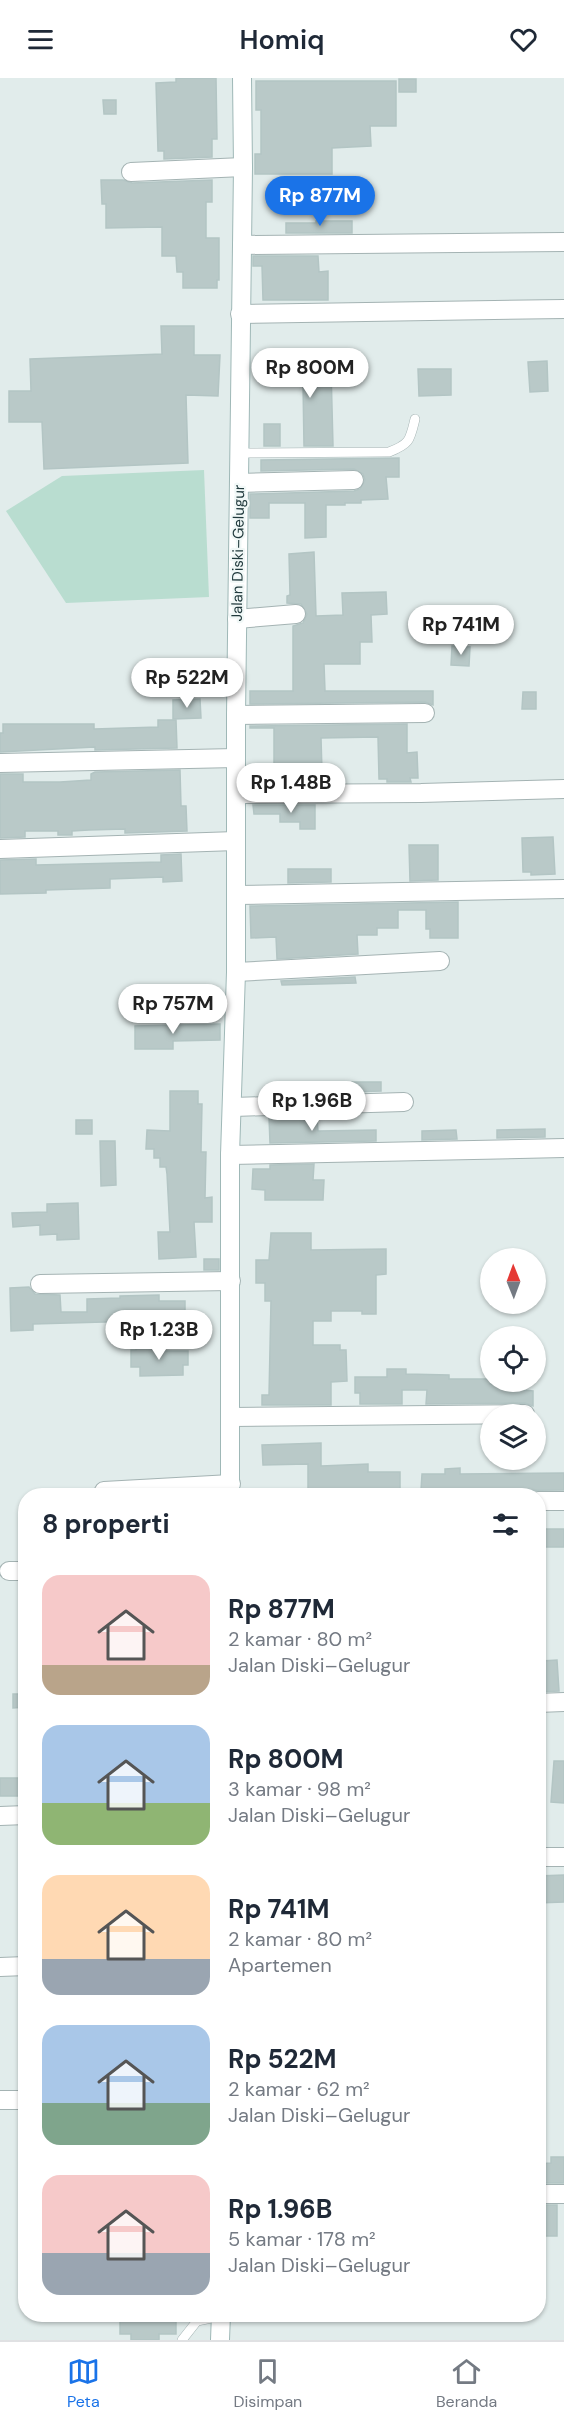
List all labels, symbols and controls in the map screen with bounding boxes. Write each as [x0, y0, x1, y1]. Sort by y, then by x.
text: Homiq [240, 22, 324, 57]
icon: menu [24, 23, 57, 56]
icon: heart [507, 23, 540, 56]
pin: Rp 877M [265, 176, 375, 227]
text: Rp 877M [279, 182, 361, 208]
pin: Rp 800M [255, 348, 365, 399]
text: Rp 800M [266, 354, 354, 380]
street label: Jalan Diski–Gelugur [227, 484, 249, 622]
pin: Rp 741M [406, 605, 516, 656]
text: Rp 741M [422, 611, 500, 637]
pin: Rp 522M [132, 658, 242, 709]
text: Rp 522M [145, 664, 229, 690]
pin: Rp 1.48B [229, 763, 353, 814]
text: Rp 1.48B [250, 769, 332, 795]
pin: Rp 757M [118, 984, 228, 1035]
text: Rp 757M [132, 990, 214, 1016]
pin: Rp 1.96B [250, 1081, 374, 1132]
text: Rp 1.96B [272, 1087, 352, 1113]
north arrow [480, 1248, 546, 1314]
map controls [480, 1248, 546, 1470]
pin: Rp 1.23B [97, 1310, 221, 1361]
text: Rp 1.23B [119, 1316, 199, 1342]
button: locate [480, 1326, 546, 1392]
button: layers [480, 1404, 546, 1470]
text: 8 properti [42, 1507, 170, 1541]
icon: filters [489, 1508, 522, 1541]
text: Rp 877M [228, 1592, 335, 1626]
icon: home [90, 1599, 162, 1671]
text: 2 kamar · 80 m² [228, 1626, 372, 1652]
text: Jalan Diski–Gelugur [228, 1652, 410, 1678]
text: Rp 800M [228, 1742, 344, 1776]
icon: home [90, 1749, 162, 1821]
text: 3 kamar · 98 m² [228, 1776, 371, 1802]
text: Jalan Diski–Gelugur [228, 1802, 410, 1828]
text: Rp 741M [228, 1892, 330, 1926]
icon: home [90, 1899, 162, 1971]
text: 2 kamar · 80 m² [228, 1926, 372, 1952]
text: Apartemen [228, 1952, 332, 1978]
text: Rp 522M [228, 2042, 337, 2076]
icon: home [90, 2049, 162, 2121]
text: 2 kamar · 62 m² [228, 2076, 370, 2102]
text: Jalan Diski–Gelugur [228, 2102, 410, 2128]
text: Rp 1.96B [228, 2192, 332, 2226]
icon: home [90, 2199, 162, 2271]
text: 5 kamar · 178 m² [228, 2226, 376, 2252]
text: Jalan Diski–Gelugur [228, 2252, 410, 2278]
tab: Peta [67, 2355, 100, 2412]
tab: Disimpan [233, 2355, 302, 2412]
tab: Beranda [436, 2355, 497, 2412]

